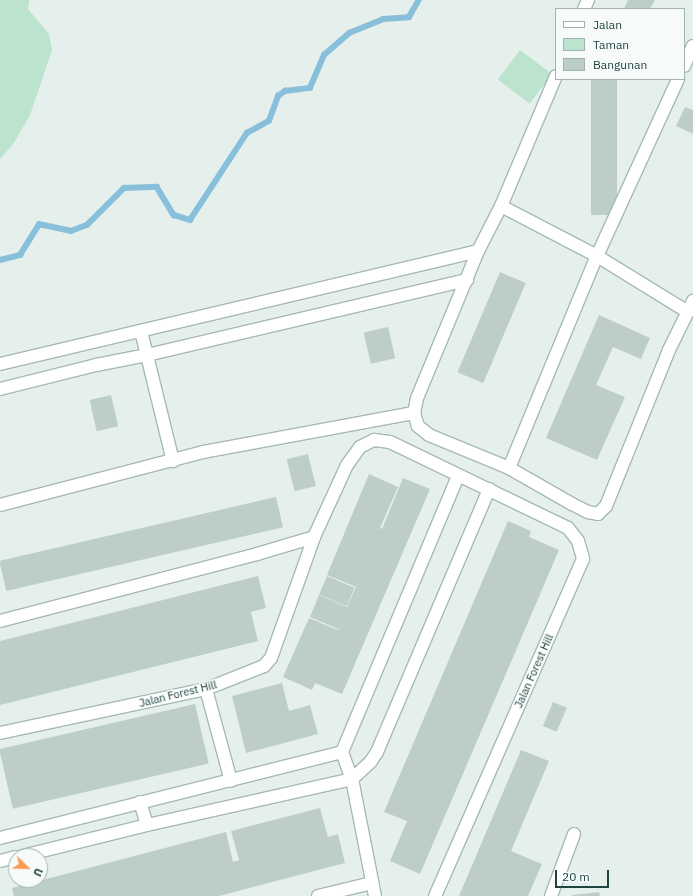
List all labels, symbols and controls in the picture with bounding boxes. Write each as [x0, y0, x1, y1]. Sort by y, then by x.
legend [555, 8, 685, 80]
text: Jalan [593, 17, 622, 32]
text: Taman [593, 37, 629, 52]
text: Bangunan [593, 57, 647, 72]
street label: Jalan Forest Hill [512, 632, 556, 710]
street label: Jalan Forest Hill [138, 678, 218, 710]
north arrow [8, 848, 48, 888]
scale bar [557, 862, 611, 888]
text: U [30, 866, 46, 879]
text: 20 m [562, 869, 590, 884]

